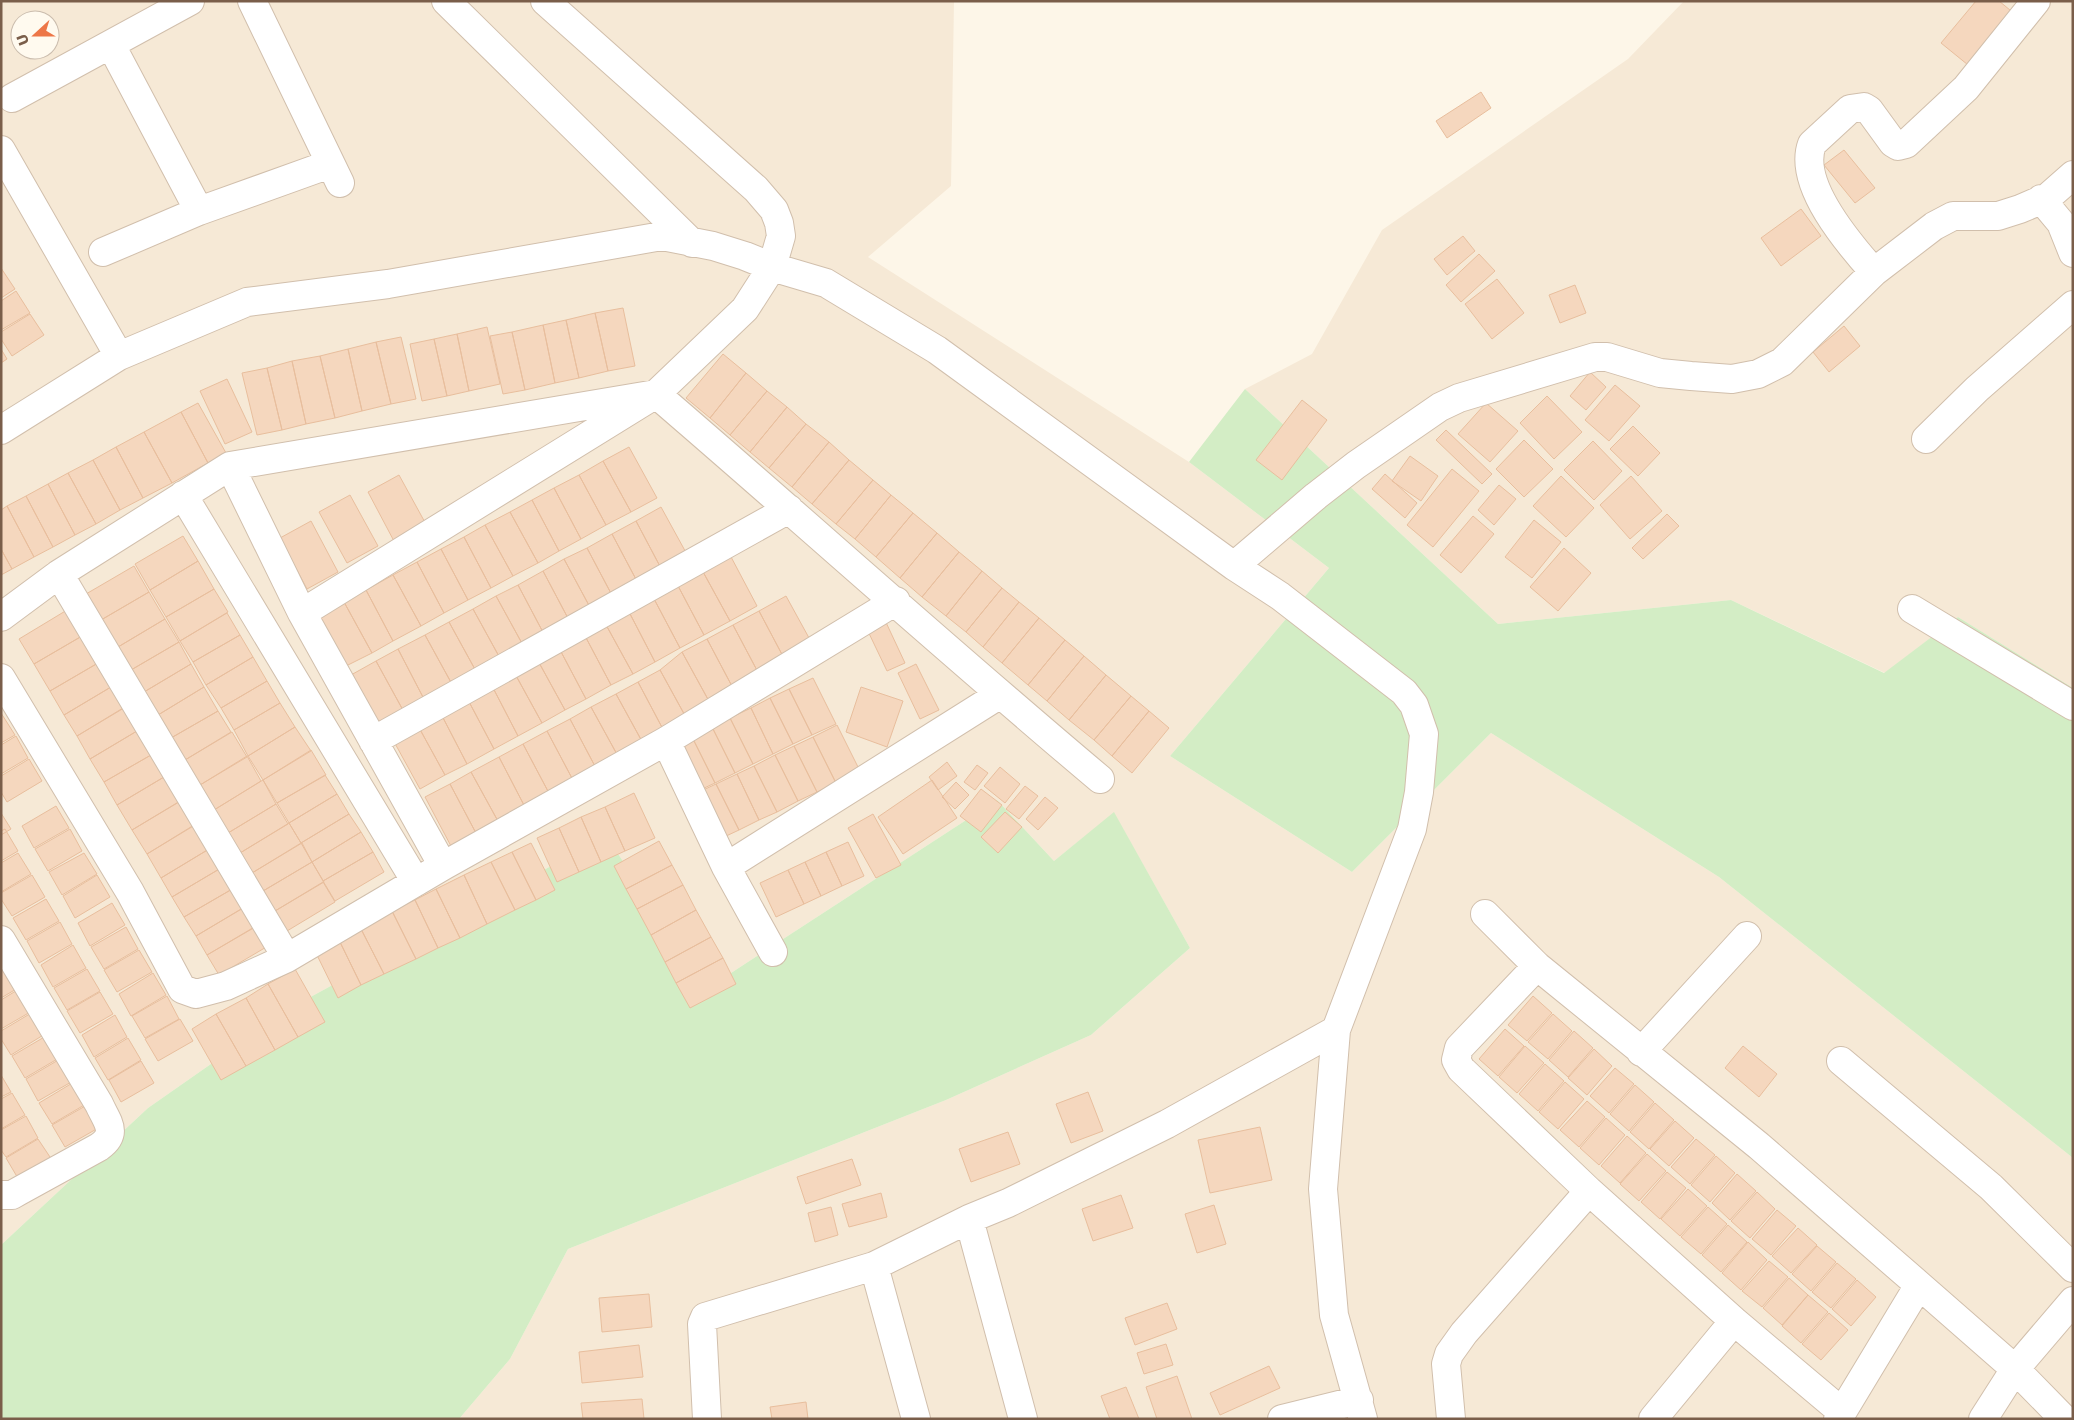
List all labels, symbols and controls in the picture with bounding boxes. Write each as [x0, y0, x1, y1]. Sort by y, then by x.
north arrow [10, 10, 60, 60]
text: U [13, 31, 32, 48]

